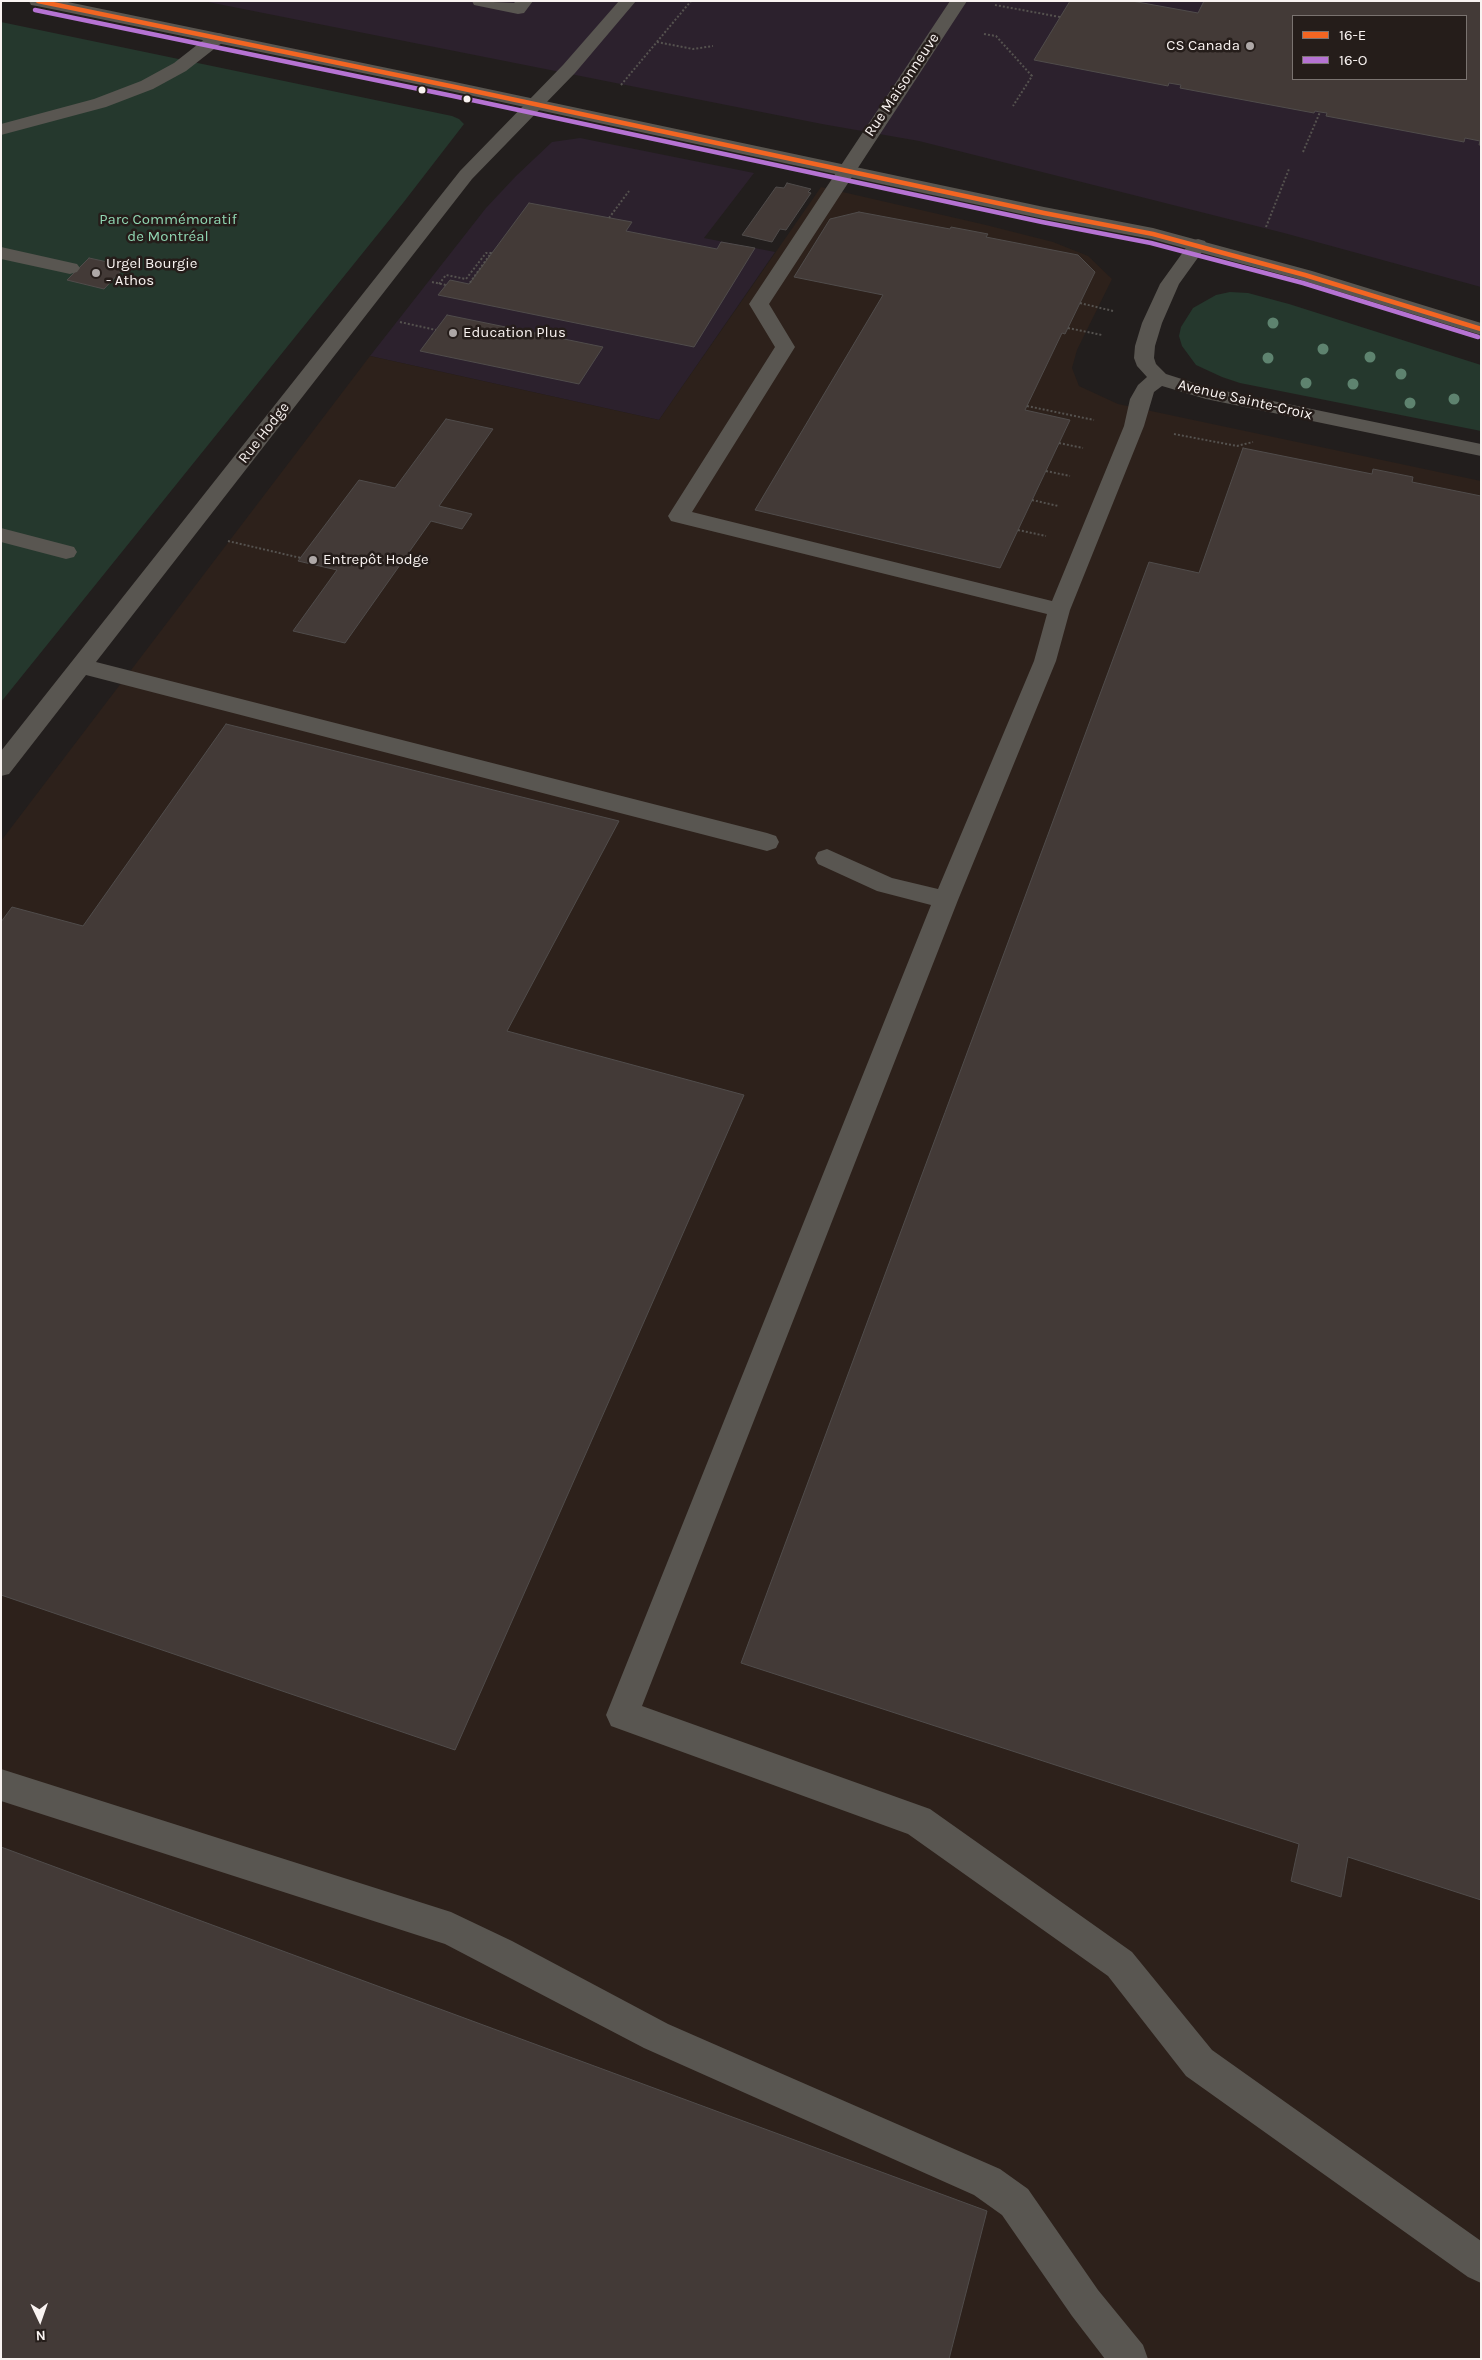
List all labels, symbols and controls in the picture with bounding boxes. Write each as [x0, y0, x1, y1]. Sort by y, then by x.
legend [1292, 15, 1467, 80]
text: 16-E [1339, 26, 1366, 44]
street label: Rue Maisonneuve [861, 30, 943, 140]
place label: CS Canada [1166, 37, 1240, 55]
marker: CS Canada [1244, 40, 1256, 52]
text: 16-O [1339, 51, 1367, 69]
unlabelled marker [417, 85, 427, 95]
unlabelled marker [462, 94, 472, 104]
park label: Parc Commémoratif de Montréal [99, 211, 237, 246]
place label: Urgel Bourgie - Athos [106, 255, 197, 290]
marker: Urgel Bourgie - Athos [90, 267, 102, 279]
place label: Education Plus [463, 324, 566, 342]
marker: Education Plus [447, 327, 459, 339]
street label: Avenue Sainte-Croix [1176, 376, 1314, 424]
street label: Rue Hodge [234, 399, 294, 467]
place label: Entrepôt Hodge [323, 551, 429, 569]
marker: Entrepôt Hodge [307, 554, 319, 566]
north arrow [15, 2295, 65, 2345]
text: N [35, 2327, 46, 2344]

